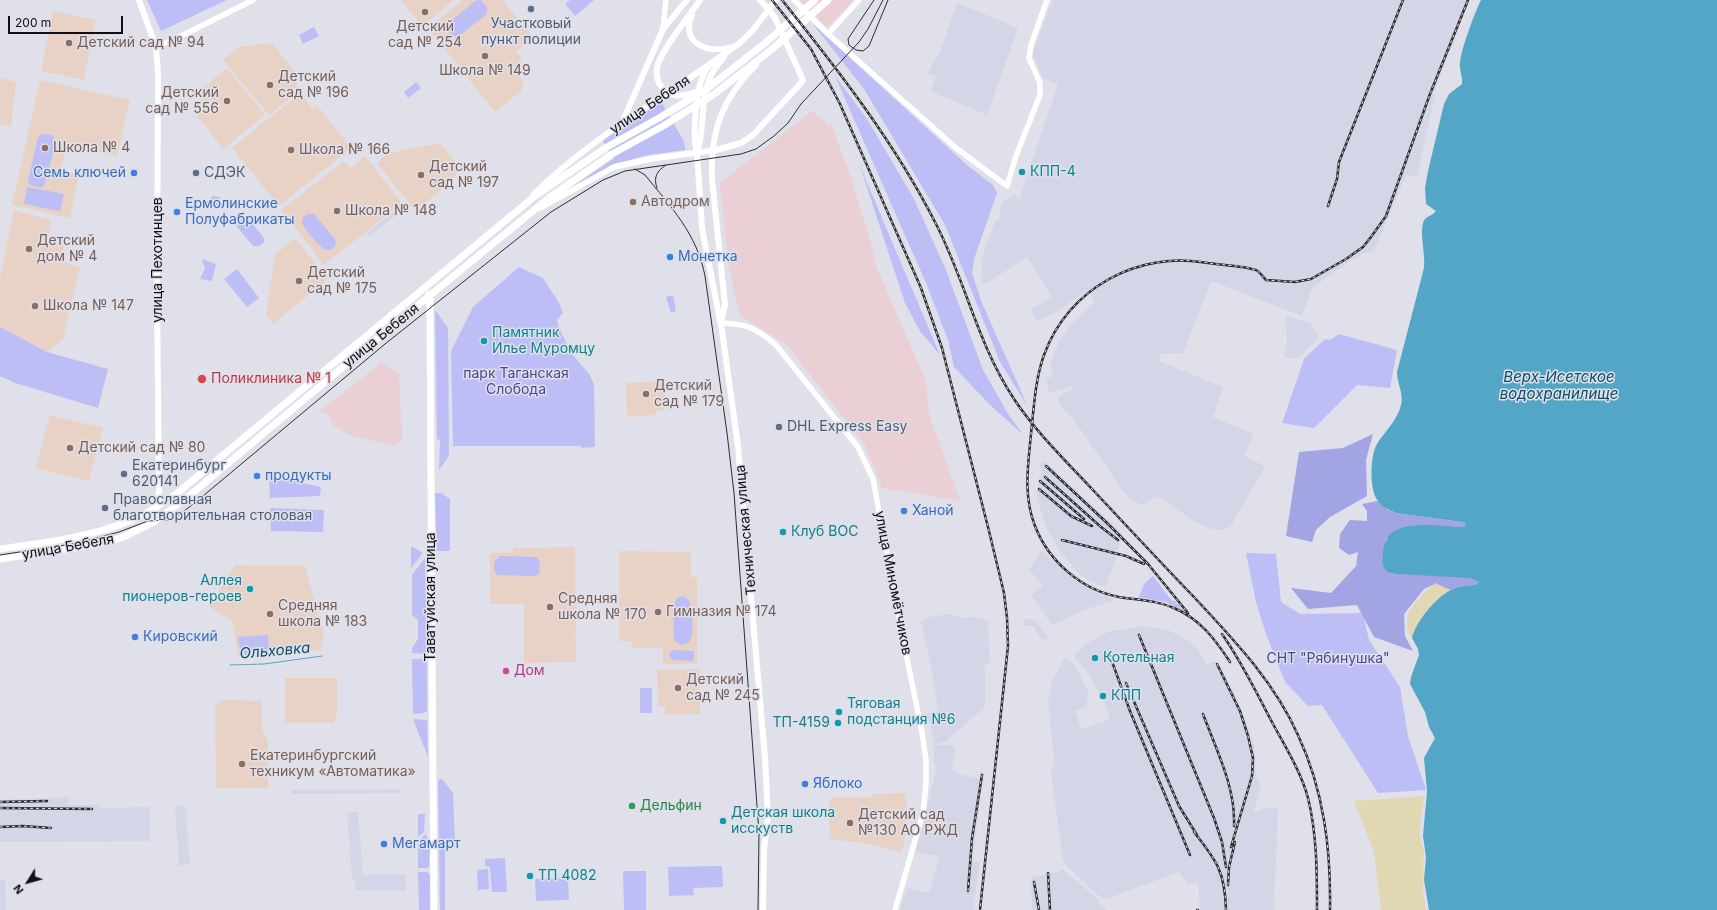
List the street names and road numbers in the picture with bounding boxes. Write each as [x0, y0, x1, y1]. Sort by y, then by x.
street label: улица Бебеля [607, 72, 693, 138]
street label: улица Пехотинцев [150, 197, 166, 323]
street label: улица Бебеля [340, 300, 422, 372]
street label: Техническая улица [732, 464, 760, 596]
street label: улица Миномётчиков [871, 509, 915, 657]
street label: улица Бебеля [21, 531, 115, 563]
street label: Таватуйская улица [423, 532, 439, 662]

